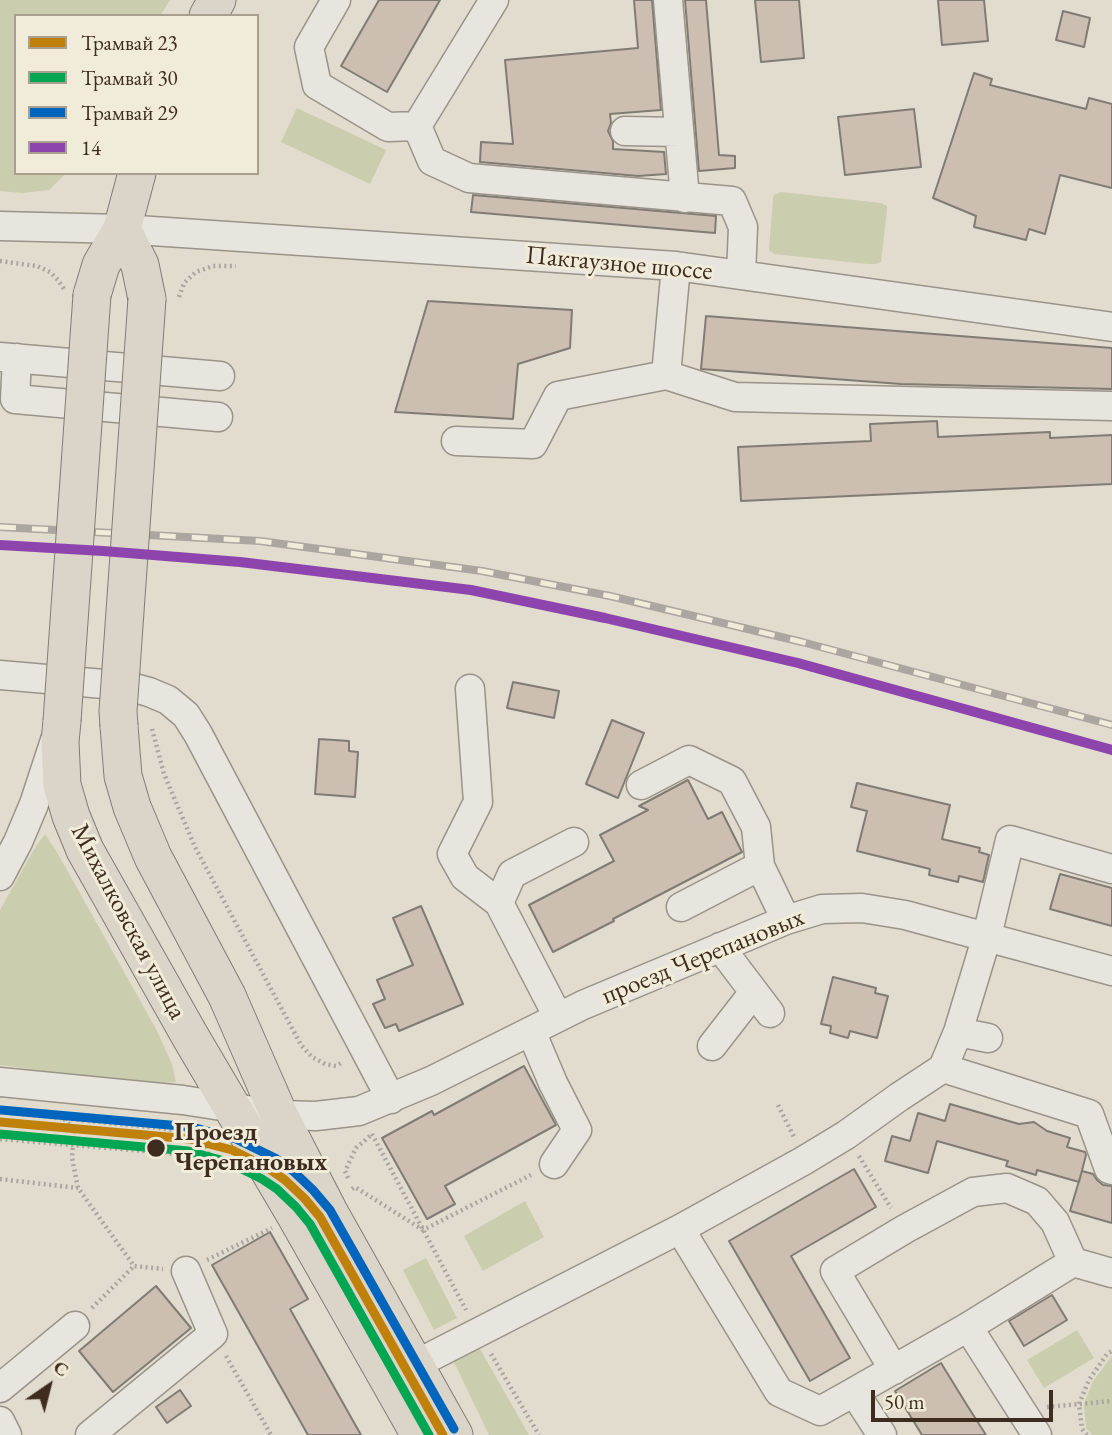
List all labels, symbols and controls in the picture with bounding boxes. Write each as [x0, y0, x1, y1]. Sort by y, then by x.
legend [14, 14, 259, 175]
text: Трамвай 23 [81, 29, 178, 56]
text: Трамвай 30 [81, 64, 178, 91]
text: Трамвай 29 [81, 99, 178, 126]
text: 14 [81, 134, 101, 161]
street label: Пакгаузное шоссе [524, 240, 714, 288]
street label: Михалковская улица [63, 819, 193, 1025]
street label: проезд Черепановых [597, 902, 809, 1012]
place label: Проезд Черепановых [174, 1117, 328, 1178]
marker: Проезд Черепановых [145, 1137, 167, 1159]
north arrow [14, 1351, 84, 1421]
text: С [49, 1354, 74, 1382]
scale bar [874, 1376, 1056, 1420]
text: 50 m [884, 1388, 925, 1415]

